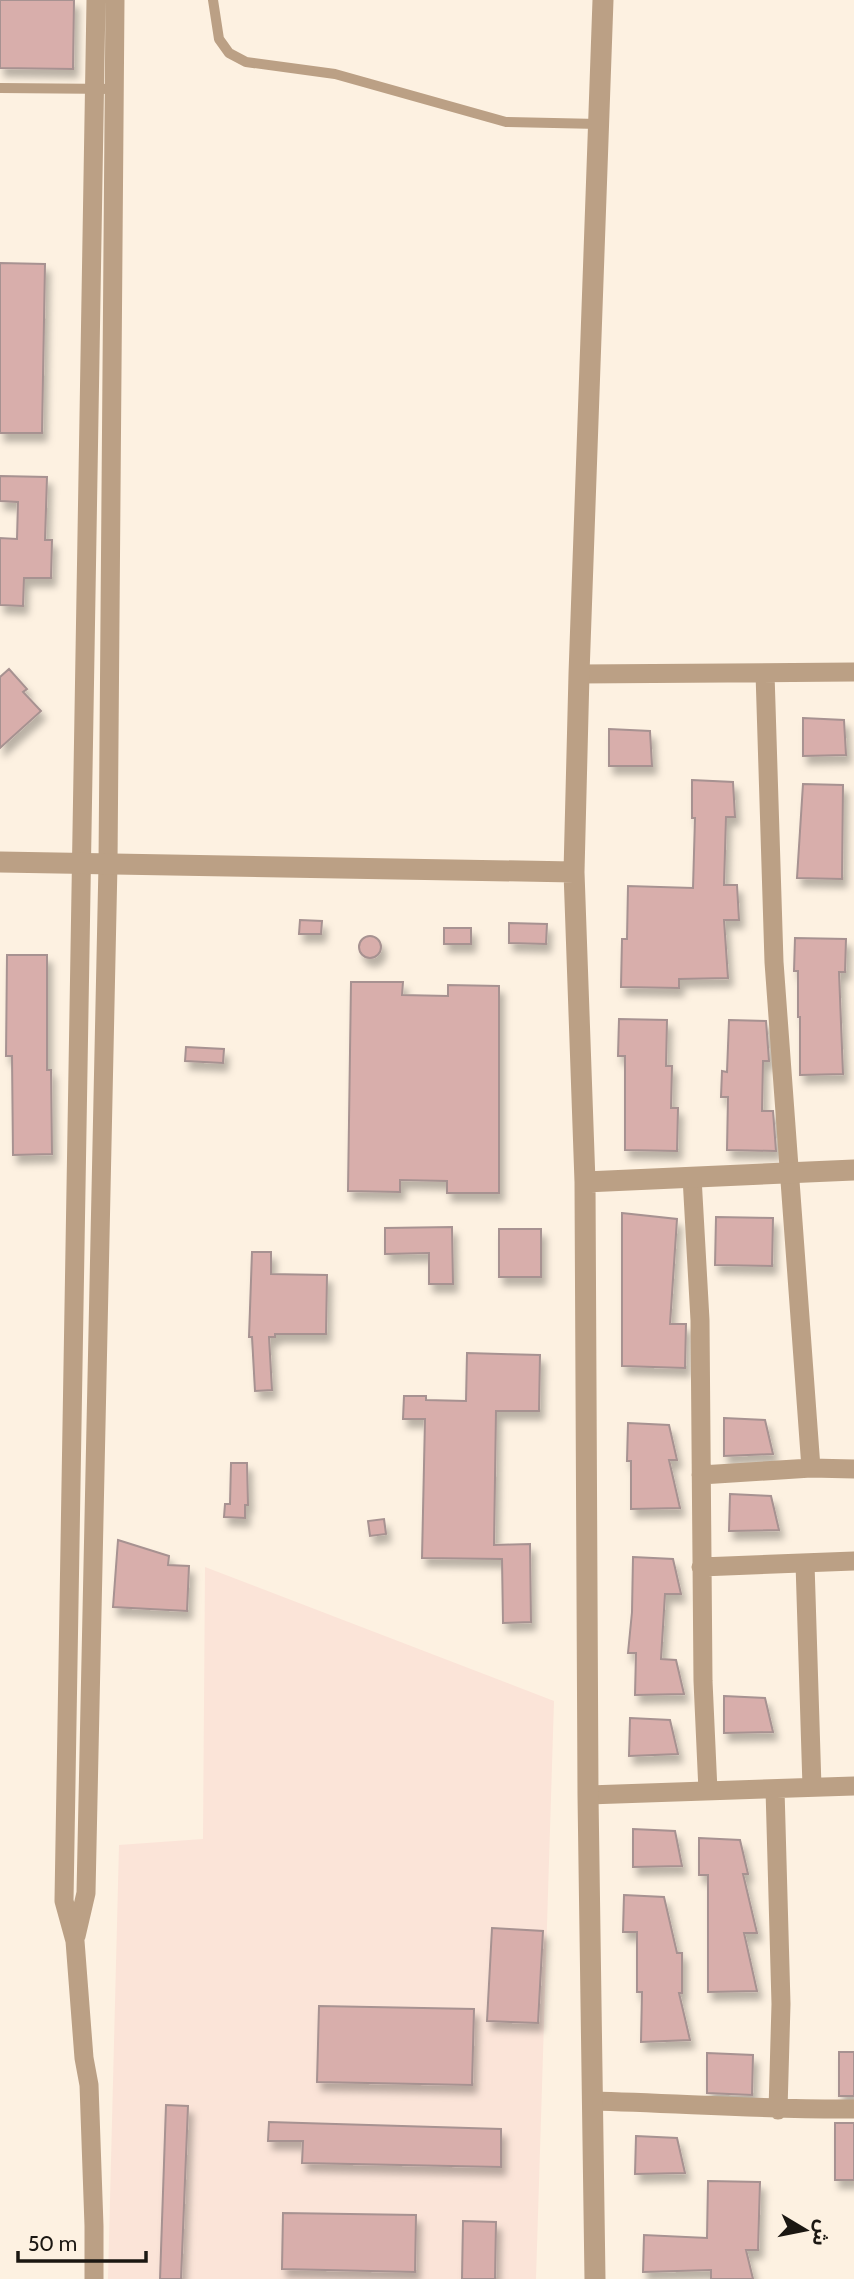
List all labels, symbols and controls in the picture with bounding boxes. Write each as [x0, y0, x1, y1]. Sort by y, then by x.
north arrow [770, 2195, 840, 2265]
text: ش [808, 2218, 835, 2248]
scale bar [18, 2220, 145, 2264]
text: 50 m [28, 2231, 77, 2256]

